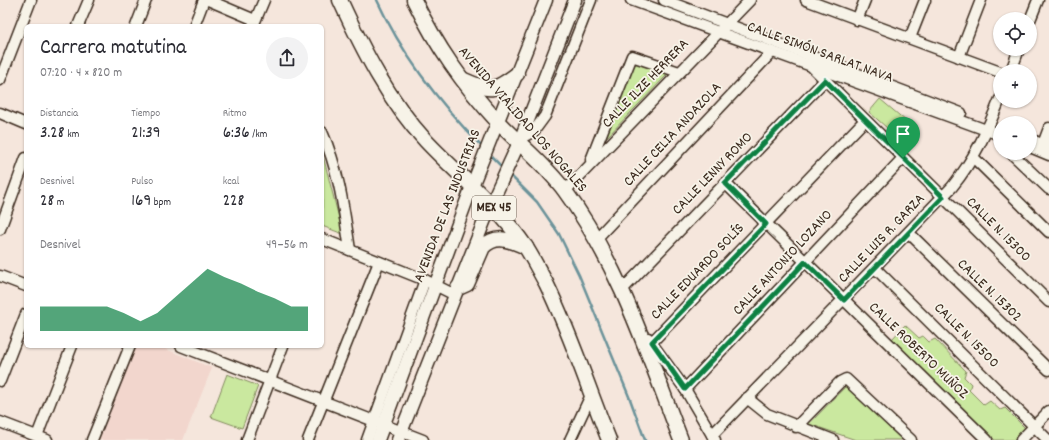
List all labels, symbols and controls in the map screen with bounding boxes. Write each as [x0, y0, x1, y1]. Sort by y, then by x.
map controls [993, 12, 1037, 160]
button: locate [993, 12, 1037, 56]
street label: CALLE SIMÓN SARLAT NAVA [744, 16, 896, 90]
text: Carrera matutina [40, 33, 186, 64]
street label: CALLE ILZE HERRERA [597, 34, 695, 134]
button: share [266, 37, 308, 79]
street label: AVENIDA VIALIDAD LOS NOGALES [452, 42, 592, 198]
text: 07:20 · 4 × 820 m [40, 64, 122, 83]
button: + [993, 64, 1037, 108]
street label: CALLE CELIA ANDAZOLA [619, 78, 727, 192]
text: Distancia [40, 106, 78, 122]
text: Tiempo [131, 106, 160, 122]
text: Ritmo [223, 106, 247, 122]
button: − [993, 116, 1037, 160]
pin [886, 117, 920, 158]
text: 3.28 [40, 122, 65, 146]
text: 21:39 [131, 122, 161, 146]
text: 6:36 [223, 122, 250, 146]
icon: arrive [892, 123, 914, 145]
street label: AVENIDA DE LAS INDUSTRIAS [409, 126, 487, 286]
text: km [65, 127, 79, 143]
text: /km [250, 127, 267, 143]
street label: CALLE LENNY ROMO [668, 127, 758, 221]
text: Desnivel [40, 174, 74, 190]
text: Pulso [131, 174, 153, 190]
text: kcal [223, 174, 239, 190]
street label: CALLE LUIS R. GARZA [833, 189, 931, 289]
text: 28 [40, 190, 54, 214]
text: 169 [131, 190, 151, 214]
text: 228 [223, 190, 244, 214]
street label: CALLE N. 15300 [960, 192, 1036, 268]
text: m [54, 195, 64, 211]
text: bpm [151, 195, 171, 211]
road number: MEX 45 [472, 196, 516, 220]
street label: CALLE ANTONIO LOZANO [728, 205, 838, 321]
street label: CALLE EDUARDO SOLÍS [646, 219, 750, 325]
text: Desnivel [40, 236, 81, 255]
text: 49–56 m [266, 236, 308, 255]
street label: CALLE N. 15302 [951, 254, 1027, 328]
street label: CALLE ROBERTO MUÑOZ [863, 297, 973, 405]
street label: CALLE N. 15500 [928, 298, 1004, 374]

